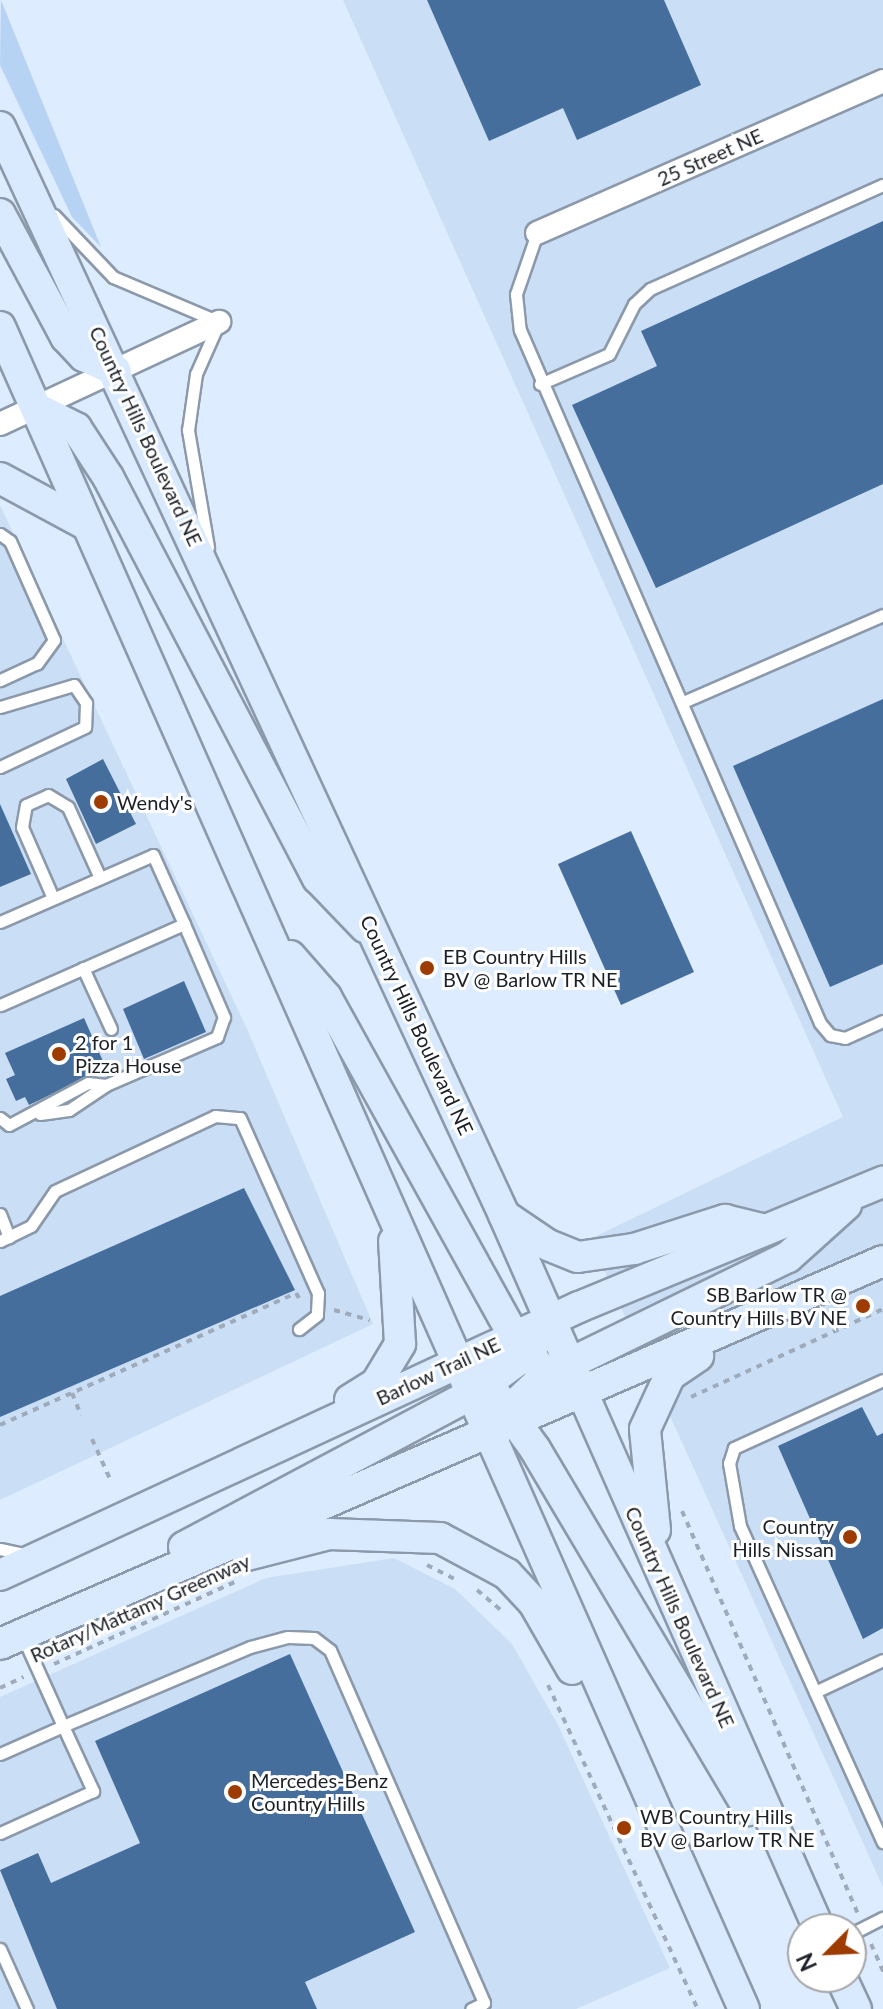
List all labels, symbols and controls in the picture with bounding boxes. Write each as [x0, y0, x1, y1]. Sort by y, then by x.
street label: 25 Street NE [654, 123, 766, 191]
street label: Country Hills Boulevard NE [84, 322, 208, 550]
place label: Wendy's [117, 790, 192, 814]
marker: Wendy's [92, 793, 110, 811]
street label: Country Hills Boulevard NE [355, 911, 479, 1139]
place label: EB Country Hills BV @ Barlow TR NE [443, 944, 619, 991]
marker: EB Country Hills BV @ Barlow TR NE [418, 959, 436, 977]
place label: 2 for 1 Pizza House [75, 1030, 182, 1077]
marker: 2 for 1 Pizza House [50, 1045, 68, 1063]
place label: SB Barlow TR @ Country Hills BV NE [669, 1282, 847, 1329]
marker: SB Barlow TR @ Country Hills BV NE [854, 1297, 872, 1315]
street label: Barlow Trail NE [372, 1332, 504, 1410]
street label: Country Hills Boulevard NE [620, 1502, 740, 1732]
place label: Country Hills Nissan [733, 1514, 834, 1561]
marker: Country Hills Nissan [841, 1528, 859, 1546]
street label: Rotary/Mattamy Greenway [26, 1549, 254, 1667]
place label: Mercedes-Benz Country Hills [251, 1768, 388, 1815]
marker: Mercedes-Benz Country Hills [226, 1783, 244, 1801]
place label: WB Country Hills BV @ Barlow TR NE [640, 1804, 816, 1851]
marker: WB Country Hills BV @ Barlow TR NE [615, 1819, 633, 1837]
north arrow [787, 1913, 867, 1993]
text: N [791, 1949, 822, 1975]

